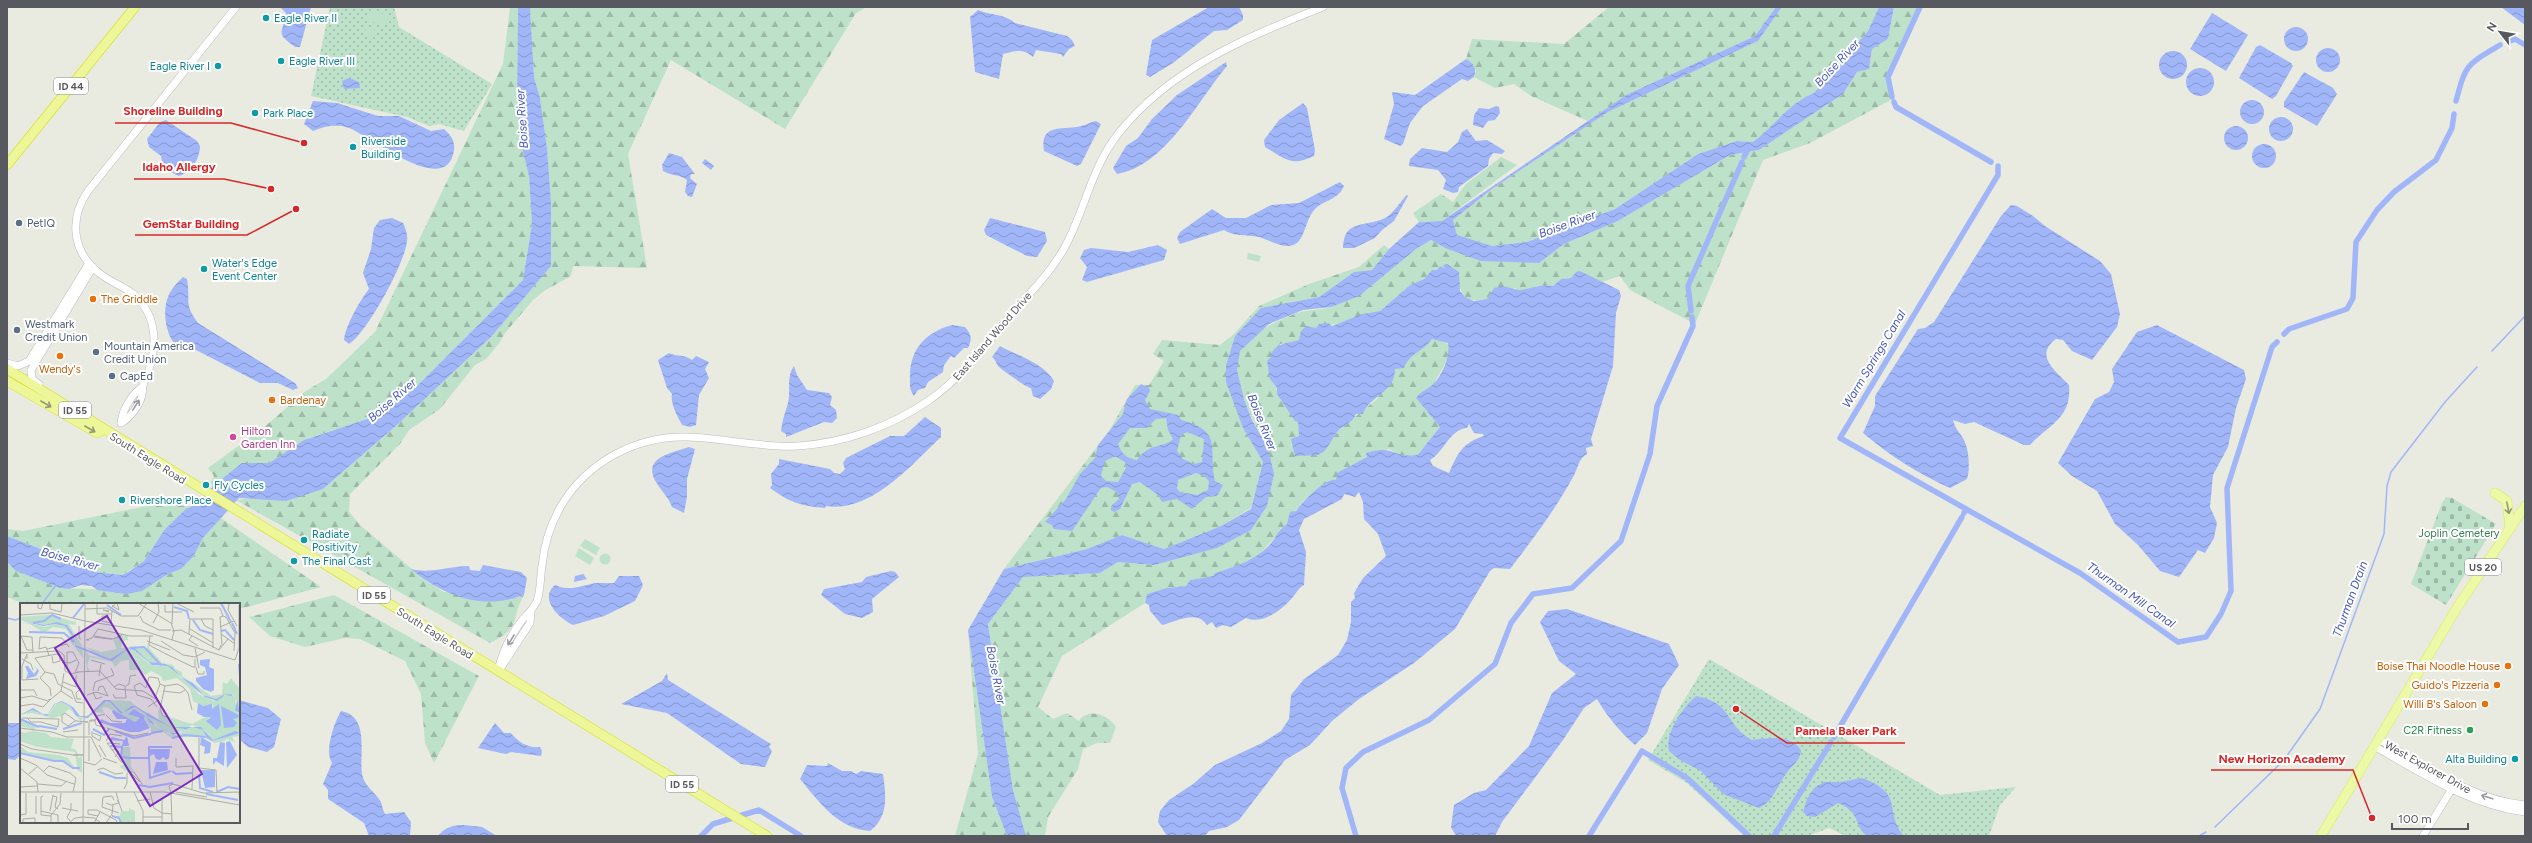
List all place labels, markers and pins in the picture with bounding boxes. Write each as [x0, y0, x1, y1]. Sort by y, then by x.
place label: Eagle River II [274, 12, 337, 25]
marker: Eagle River II [261, 13, 271, 23]
place label: Eagle River III [289, 55, 355, 68]
marker: Eagle River III [276, 56, 286, 66]
place label: Eagle River I [150, 60, 210, 73]
marker: Eagle River I [213, 61, 223, 71]
callout: Shoreline Building [115, 99, 231, 123]
place label: Park Place [263, 107, 313, 120]
marker: Park Place [250, 108, 260, 118]
place label: Riverside Building [361, 135, 406, 161]
marker: Riverside Building [348, 142, 358, 152]
callout: Idaho Allergy [134, 155, 224, 179]
callout: GemStar Building [135, 211, 247, 235]
place label: PetIQ [27, 217, 55, 230]
marker: PetIQ [14, 218, 24, 228]
place label: Water's Edge Event Center [212, 257, 277, 283]
marker: Water's Edge Event Center [199, 264, 209, 274]
place label: The Griddle [101, 293, 158, 306]
marker: The Griddle [88, 294, 98, 304]
place label: Westmark Credit Union [25, 318, 88, 344]
marker: Westmark Credit Union [12, 325, 22, 335]
place label: Mountain America Credit Union [104, 340, 194, 366]
marker: Mountain America Credit Union [91, 347, 101, 357]
marker: Wendy's [55, 351, 65, 361]
place label: Wendy's [39, 363, 81, 376]
place label: CapEd [120, 370, 153, 383]
marker: CapEd [107, 371, 117, 381]
place label: Bardenay [280, 394, 326, 407]
marker: Bardenay [267, 395, 277, 405]
place label: Hilton Garden Inn [241, 425, 295, 451]
marker: Hilton Garden Inn [228, 432, 238, 442]
place label: Fly Cycles [214, 479, 264, 492]
marker: Fly Cycles [201, 480, 211, 490]
place label: Rivershore Place [130, 494, 211, 507]
marker: Rivershore Place [117, 495, 127, 505]
place label: Radiate Positivity [312, 528, 357, 554]
marker: Radiate Positivity [299, 535, 309, 545]
place label: The Final Cast [302, 555, 371, 568]
marker: The Final Cast [289, 556, 299, 566]
place label: Boise Thai Noodle House [2377, 660, 2500, 673]
marker: Boise Thai Noodle House [2503, 661, 2513, 671]
place label: Guido's Pizzeria [2411, 679, 2489, 692]
marker: Guido's Pizzeria [2492, 680, 2502, 690]
place label: Willi B's Saloon [2403, 698, 2477, 711]
marker: Willi B's Saloon [2480, 699, 2490, 709]
callout: Pamela Baker Park [1787, 719, 1905, 743]
place label: C2R Fitness [2403, 724, 2462, 737]
marker: C2R Fitness [2465, 725, 2475, 735]
callout: New Horizon Academy [2211, 746, 2353, 770]
place label: Alta Building [2445, 753, 2507, 766]
marker: Alta Building [2510, 754, 2520, 764]

